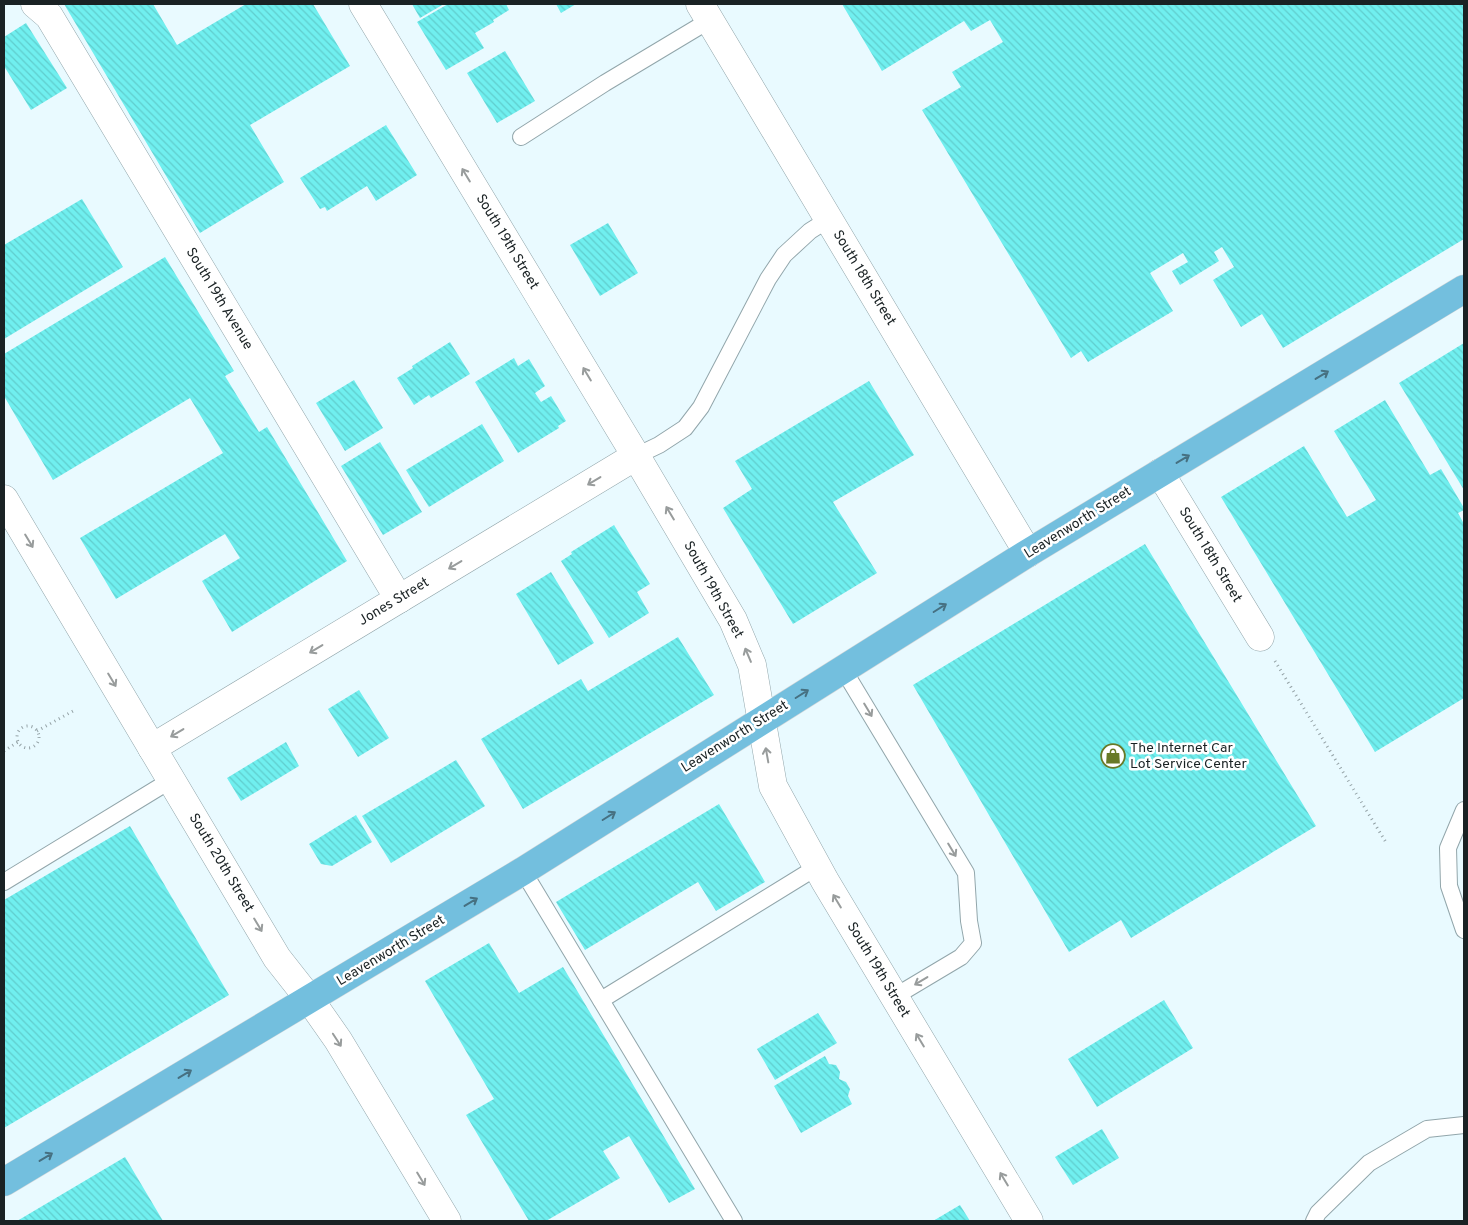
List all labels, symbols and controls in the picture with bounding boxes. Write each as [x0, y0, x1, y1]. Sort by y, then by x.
one-way arrow [461, 168, 471, 182]
street label: South 19th Street [472, 191, 542, 293]
street label: South 18th Street [829, 227, 899, 329]
street label: South 19th Avenue [182, 245, 256, 353]
one-way arrow [581, 367, 591, 381]
one-way arrow [1314, 369, 1328, 379]
one-way arrow [1175, 453, 1189, 463]
one-way arrow [588, 477, 602, 487]
street label: Leavenworth Street [1021, 483, 1135, 563]
street label: South 18th Street [1175, 504, 1245, 606]
one-way arrow [665, 506, 675, 521]
one-way arrow [24, 533, 34, 547]
street label: South 19th Street [679, 539, 747, 641]
one-way arrow [449, 560, 463, 570]
street label: Jones Street [356, 574, 432, 630]
one-way arrow [933, 603, 947, 614]
one-way arrow [310, 645, 324, 655]
one-way arrow [743, 648, 752, 664]
one-way arrow [107, 673, 117, 687]
one-way arrow [795, 689, 809, 700]
street label: Leavenworth Street [678, 697, 792, 777]
one-way arrow [864, 703, 874, 717]
one-way arrow [171, 729, 185, 739]
place label: The Internet Car Lot Service Center [1130, 740, 1247, 773]
shop icon: The Internet Car Lot Service Center [1100, 743, 1126, 769]
one-way arrow [762, 748, 772, 764]
street label: South 20th Street [185, 810, 257, 916]
one-way arrow [602, 810, 616, 820]
one-way arrow [947, 842, 957, 856]
one-way arrow [831, 894, 841, 908]
one-way arrow [464, 896, 478, 906]
street label: Leavenworth Street [334, 912, 448, 990]
one-way arrow [253, 918, 263, 932]
street label: South 19th Street [843, 919, 913, 1021]
one-way arrow [915, 976, 929, 986]
one-way arrow [332, 1033, 342, 1047]
one-way arrow [915, 1034, 925, 1048]
one-way arrow [178, 1069, 192, 1079]
one-way arrow [38, 1152, 52, 1162]
one-way arrow [417, 1171, 427, 1185]
one-way arrow [998, 1173, 1008, 1187]

